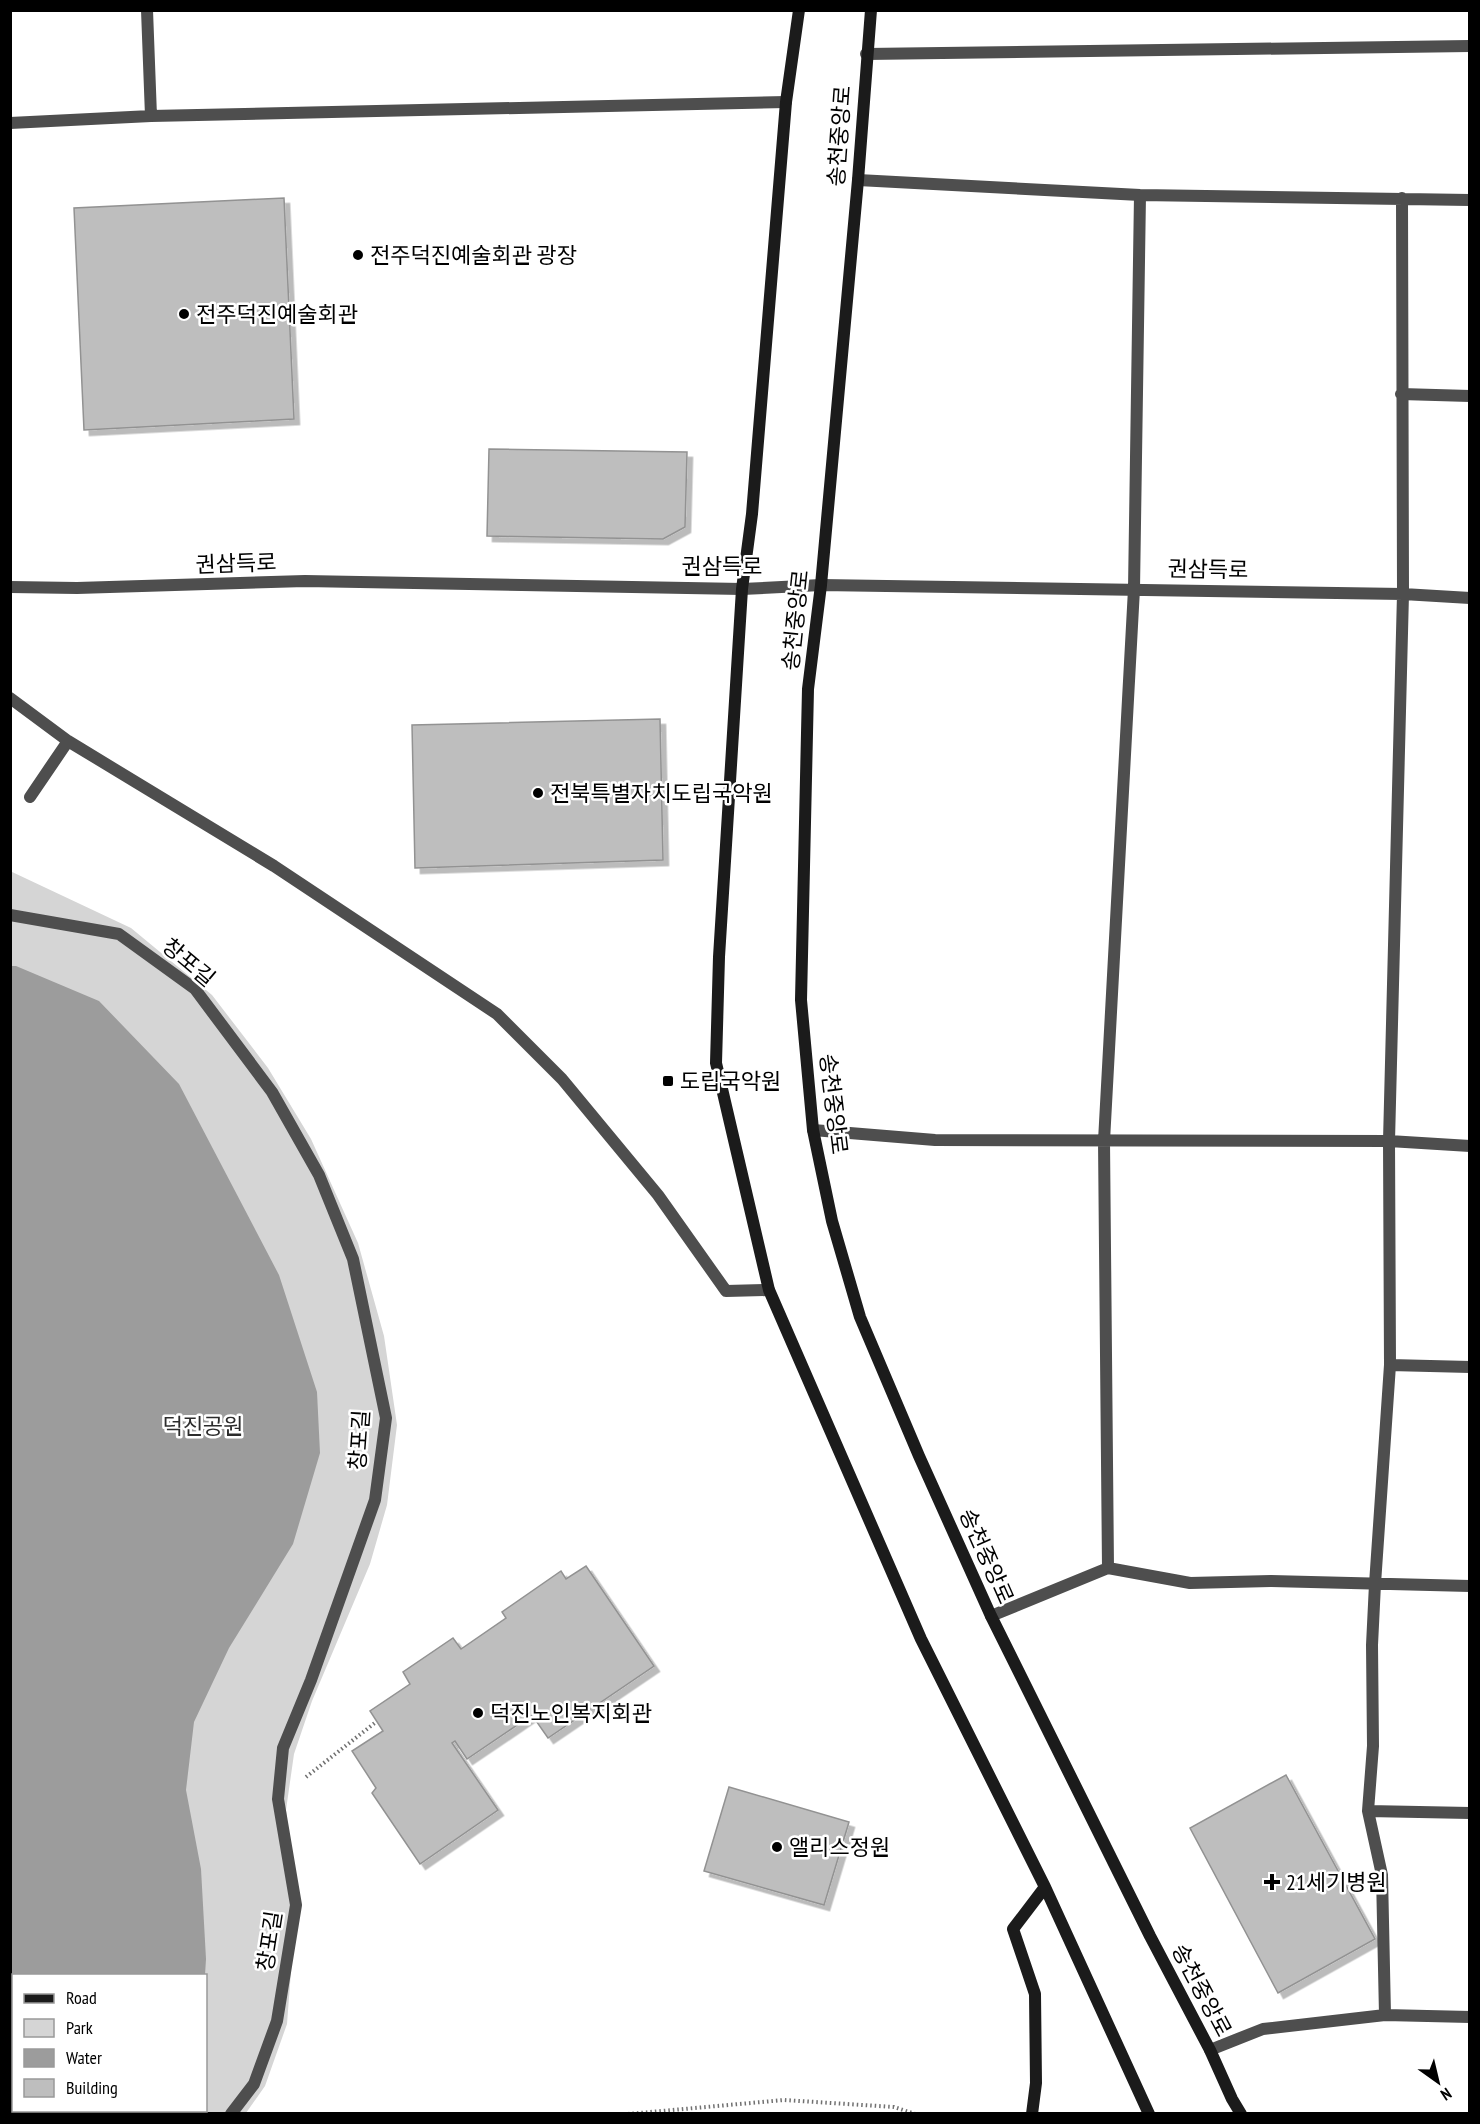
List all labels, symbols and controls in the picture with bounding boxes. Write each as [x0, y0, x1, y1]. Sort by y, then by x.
street label: 송천중앙로 [822, 85, 856, 187]
place label: 전주덕진예술회관 광장 [370, 241, 577, 269]
marker: 전주덕진예술회관 광장 [351, 248, 365, 262]
place label: 전주덕진예술회관 [196, 300, 358, 328]
marker: 전주덕진예술회관 [177, 307, 191, 321]
street label: 권삼득로 [195, 548, 277, 578]
street label: 권삼득로 [682, 552, 762, 580]
street label: 권삼득로 [1167, 554, 1249, 584]
street label: 송천중앙로 [776, 568, 814, 672]
place label: 전북특별자치도립국악원 [550, 779, 773, 807]
marker: 전북특별자치도립국악원 [531, 786, 545, 800]
street label: 창포길 [157, 932, 221, 992]
street label: 송천중앙로 [814, 1052, 854, 1156]
place label: 도립국악원 [680, 1067, 781, 1095]
marker: 도립국악원 [661, 1074, 675, 1088]
street label: 창포길 [343, 1409, 375, 1471]
park label: 덕진공원 [163, 1412, 243, 1440]
street label: 송천중앙로 [954, 1504, 1020, 1608]
place label: 덕진노인복지회관 [490, 1699, 652, 1727]
marker: 덕진노인복지회관 [471, 1706, 485, 1720]
place label: 앨리스정원 [789, 1833, 890, 1861]
marker: 앨리스정원 [770, 1840, 784, 1854]
place label: 21세기병원 [1286, 1868, 1387, 1896]
marker: 21세기병원 [1263, 1873, 1281, 1891]
street label: 창포길 [250, 1909, 288, 1973]
street label: 송천중앙로 [1166, 1939, 1238, 2041]
legend [12, 1974, 207, 2112]
text: Road [66, 1986, 97, 2009]
text: Park [66, 2016, 93, 2039]
text: Water [66, 2046, 102, 2069]
north arrow [1408, 2052, 1468, 2112]
text: Building [66, 2076, 118, 2099]
text: N [1437, 2084, 1456, 2105]

